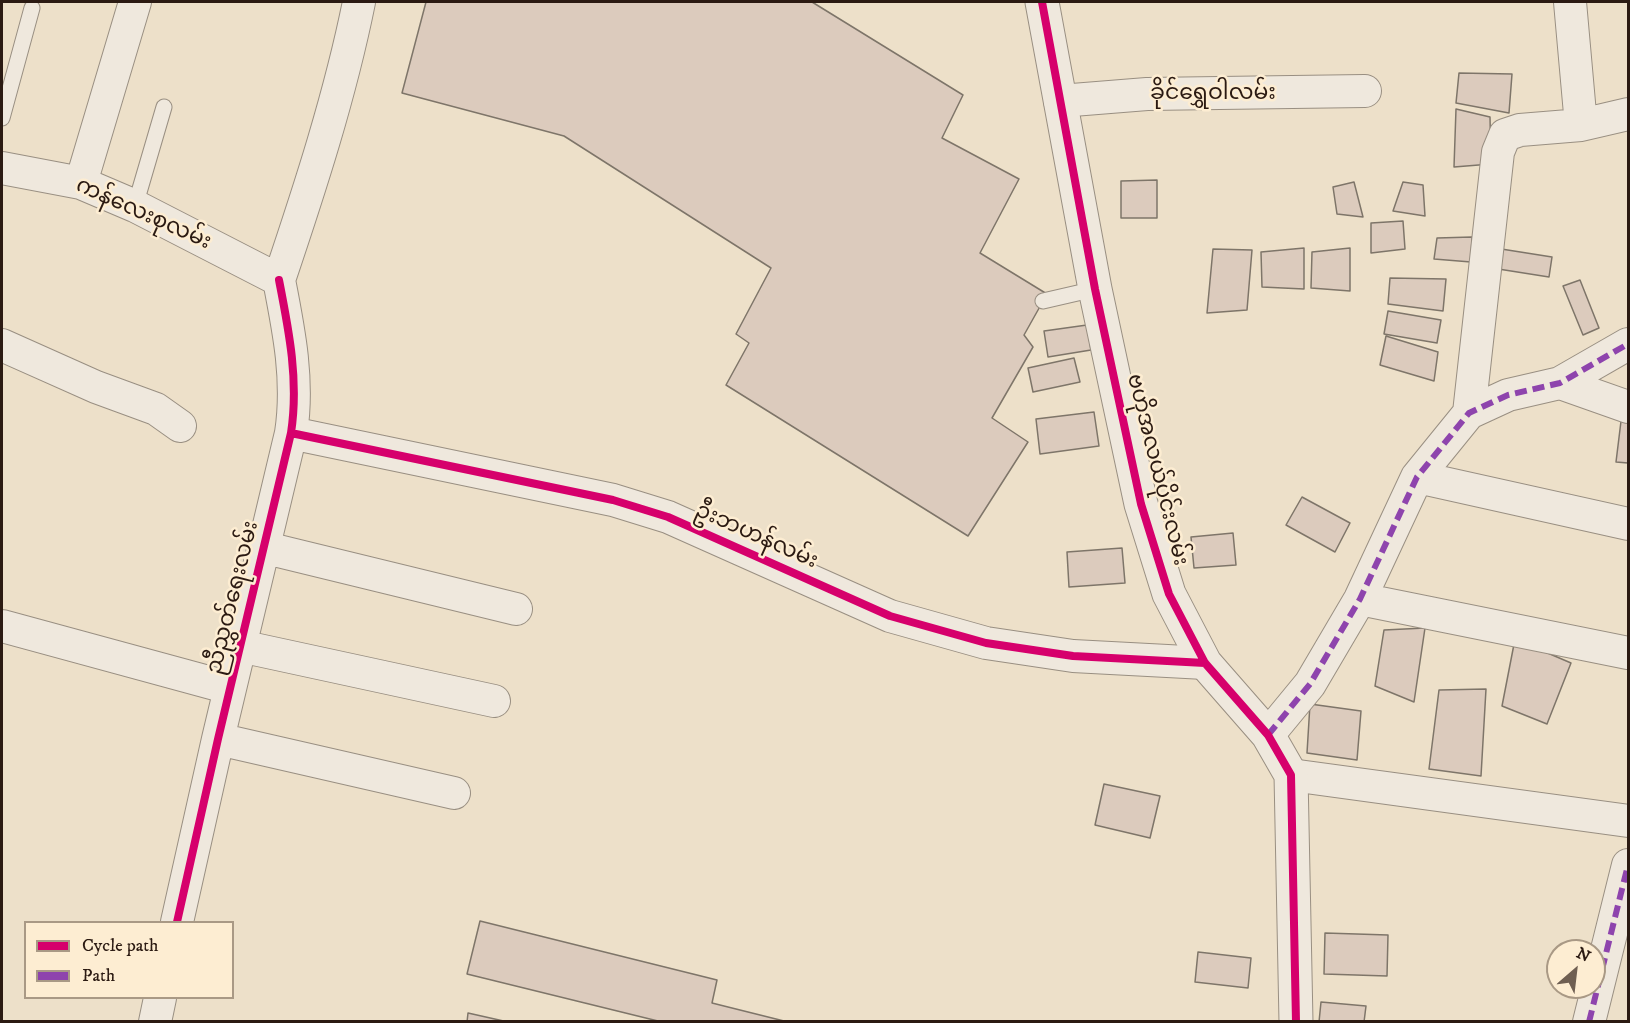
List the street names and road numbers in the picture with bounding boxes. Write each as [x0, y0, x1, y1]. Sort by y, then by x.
street label: ခိုင်ရွှေဝါလမ်း [1150, 81, 1276, 107]
street label: ကန်လေးစုလမ်း [71, 173, 215, 257]
street label: ဗဟိုအလယ်ပိုင်းလမ်း [1119, 371, 1193, 569]
street label: ဦးဘဟန်လမ်း [691, 498, 821, 576]
street label: ညီညွှတ်ရေးလမ်း [202, 519, 266, 677]

